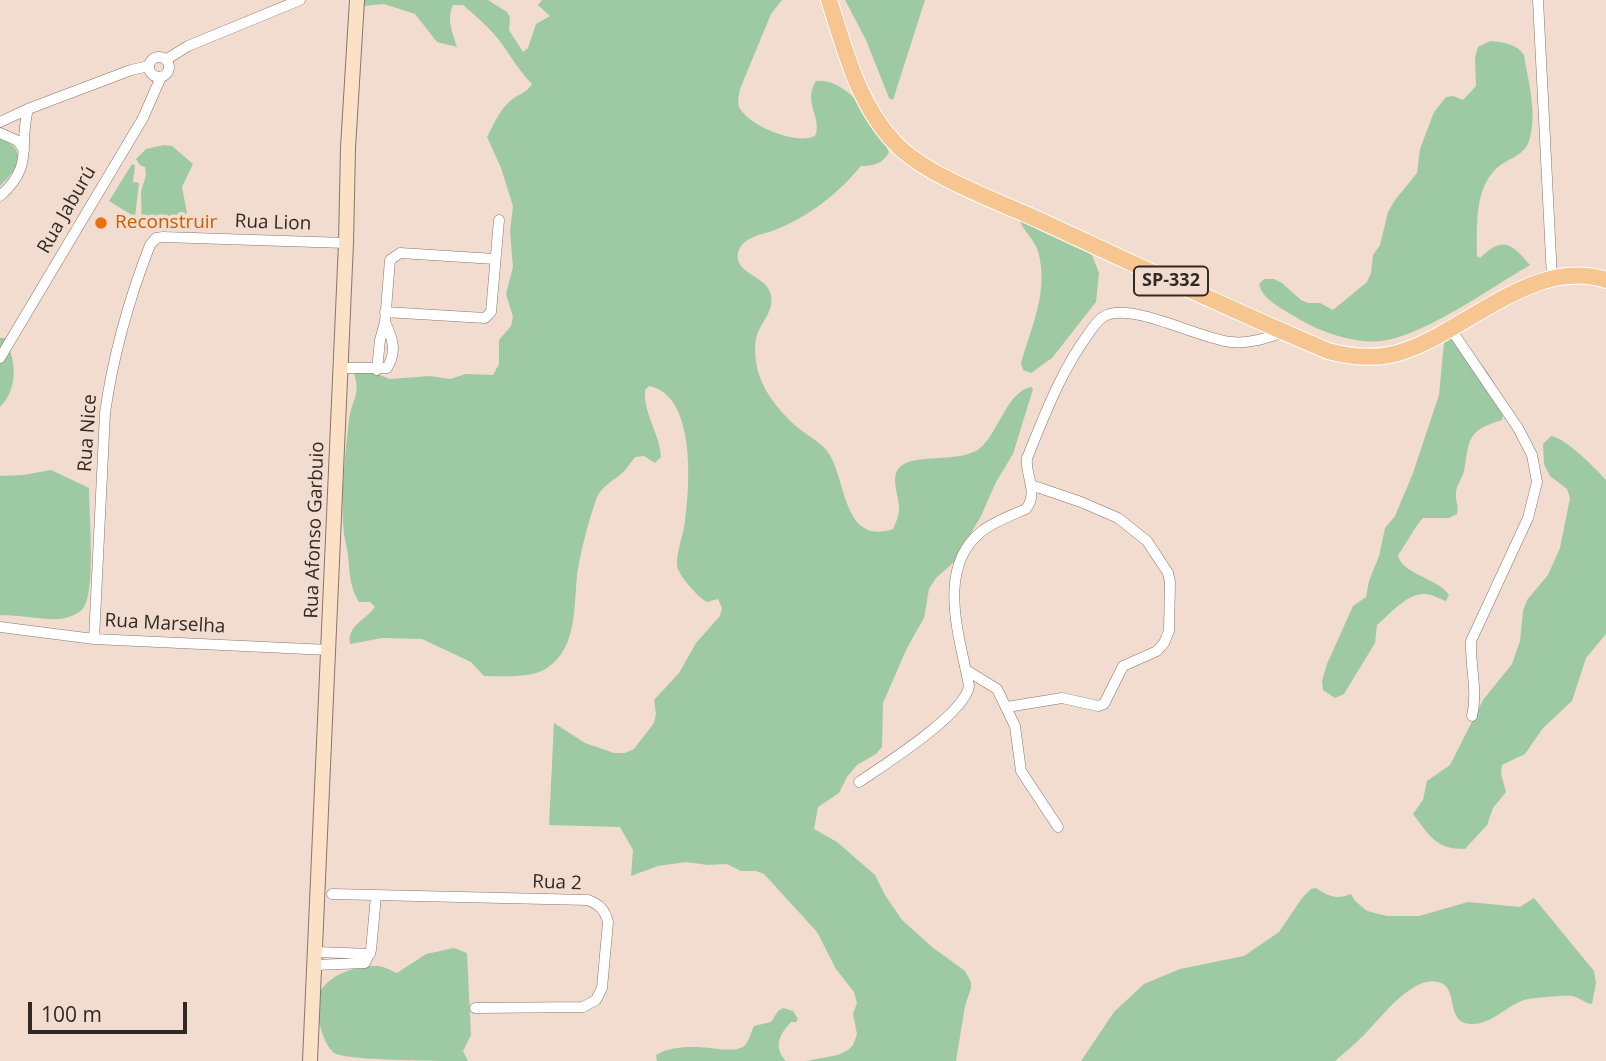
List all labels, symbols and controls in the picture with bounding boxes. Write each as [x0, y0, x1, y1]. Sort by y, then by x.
street label: Rua Jaburú [33, 162, 101, 258]
street label: Rua Lion [234, 210, 312, 236]
place label: Reconstruir [115, 212, 217, 234]
marker: Reconstruir [93, 215, 109, 231]
road number: SP-332 [1134, 267, 1208, 296]
street label: Rua Nice [74, 393, 102, 473]
street label: Rua Afonso Garbuio [301, 441, 329, 619]
street label: Rua Marselha [104, 609, 226, 639]
street label: Rua 2 [532, 871, 582, 895]
scale bar [32, 988, 191, 1032]
text: 100 m [41, 1000, 102, 1028]

